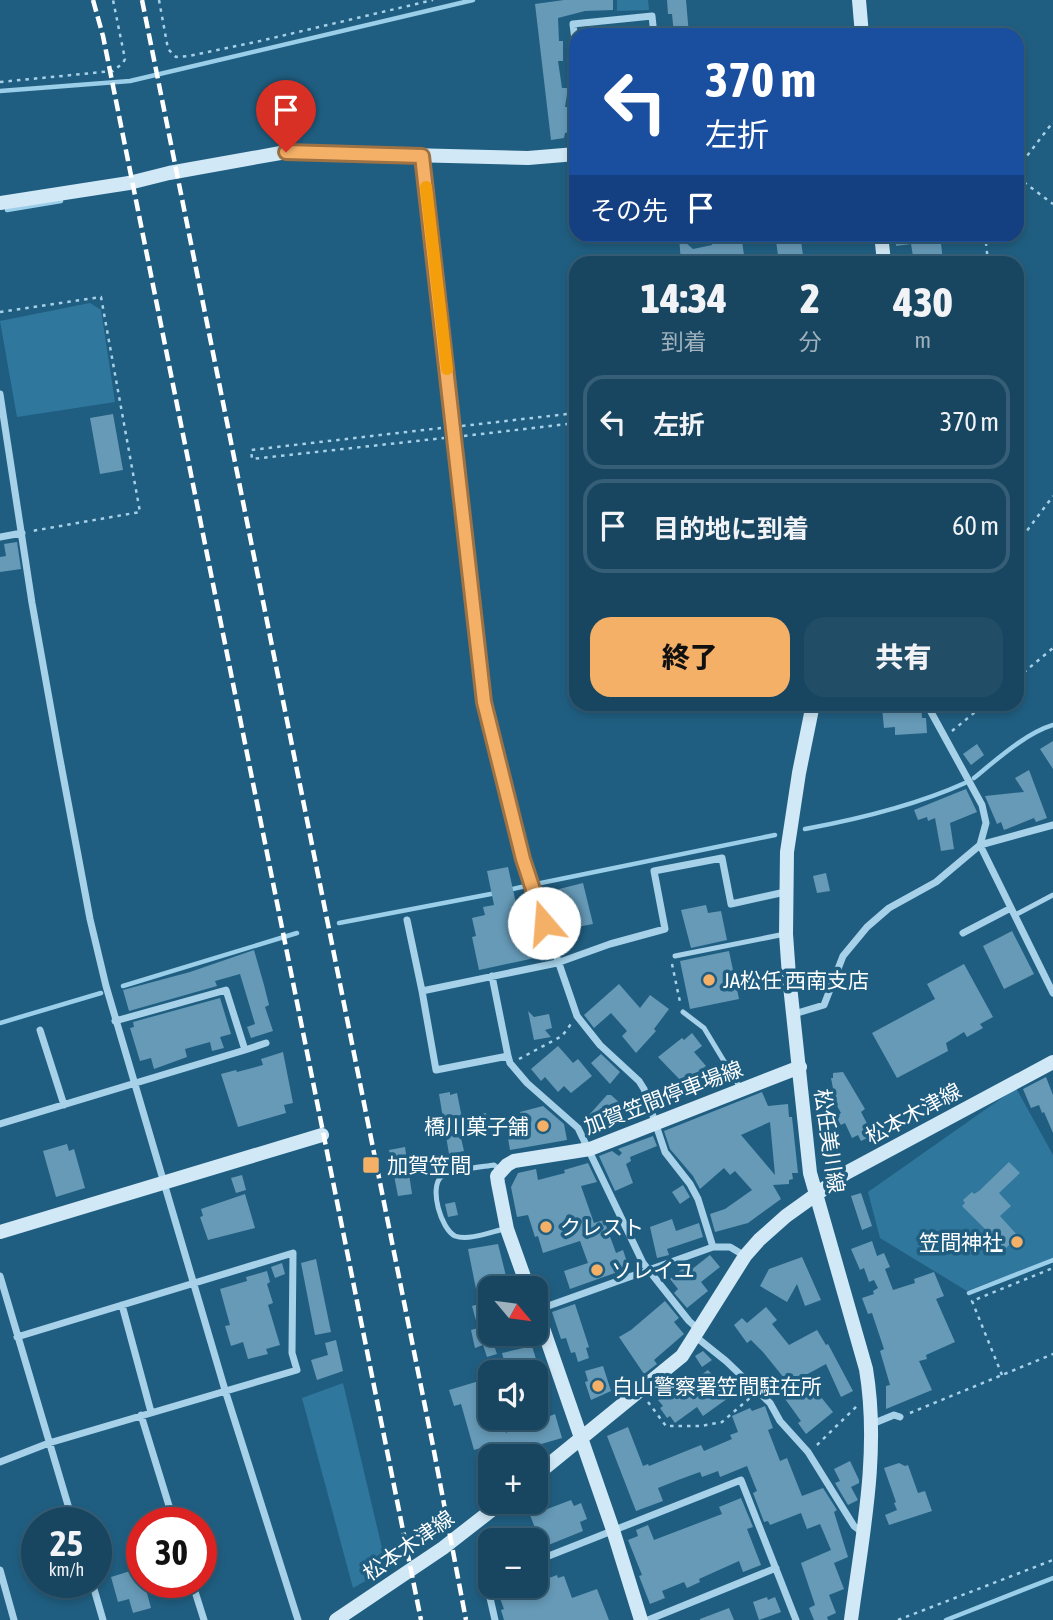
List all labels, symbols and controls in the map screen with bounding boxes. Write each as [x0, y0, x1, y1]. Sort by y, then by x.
text: 370 m [705, 51, 816, 107]
icon: left [590, 56, 681, 147]
pin [256, 80, 316, 152]
icon: arrive [267, 91, 305, 129]
text: 左折 [705, 116, 769, 153]
icon: arrive [682, 189, 720, 227]
text: その先 [590, 196, 668, 226]
text: 14:34 [641, 274, 727, 322]
text: 2 [800, 274, 820, 322]
text: 430 [893, 278, 952, 326]
text: m [915, 327, 931, 353]
text: 到着 [661, 329, 707, 355]
text: 分 [799, 329, 822, 355]
icon: left [594, 403, 632, 441]
text: 370 m [940, 407, 999, 437]
text: 左折 [653, 410, 705, 440]
icon: arrive [594, 507, 632, 545]
text: 60 m [952, 511, 999, 541]
text: 目的地に到着 [653, 514, 809, 544]
button: 終了 [590, 617, 790, 697]
button: 共有 [804, 617, 1003, 697]
position arrow [507, 886, 581, 960]
place label: JA松任 西南支店 [723, 968, 869, 992]
marker: JA松任 西南支店 [701, 972, 717, 988]
street label: 加賀笠間停車場線 [580, 1056, 746, 1138]
street label: 松本木津線 [861, 1078, 965, 1148]
street label: 松任美川線 [811, 1087, 849, 1195]
place label: 橋川菓子舗 [424, 1114, 529, 1138]
marker: 橋川菓子舗 [535, 1118, 551, 1134]
place label: 加賀笠間 [387, 1153, 471, 1177]
marker: 加賀笠間 [361, 1155, 381, 1175]
place label: クレスト [560, 1215, 644, 1239]
marker: クレスト [538, 1219, 554, 1235]
place label: 笠間神社 [919, 1230, 1003, 1254]
marker: 笠間神社 [1009, 1234, 1025, 1250]
place label: ソレイユ [611, 1258, 695, 1282]
marker: ソレイユ [589, 1262, 605, 1278]
north arrow [478, 1276, 548, 1346]
map controls [478, 1276, 548, 1598]
button: sound [478, 1360, 548, 1430]
place label: 白山警察署笠間駐在所 [612, 1374, 822, 1398]
marker: 白山警察署笠間駐在所 [590, 1378, 606, 1394]
button: + [478, 1444, 548, 1514]
street label: 松本木津線 [358, 1505, 458, 1585]
speed limit sign: 30 [126, 1507, 217, 1598]
text: 25 [50, 1523, 83, 1563]
button: − [478, 1528, 548, 1598]
text: km/h [49, 1559, 84, 1580]

